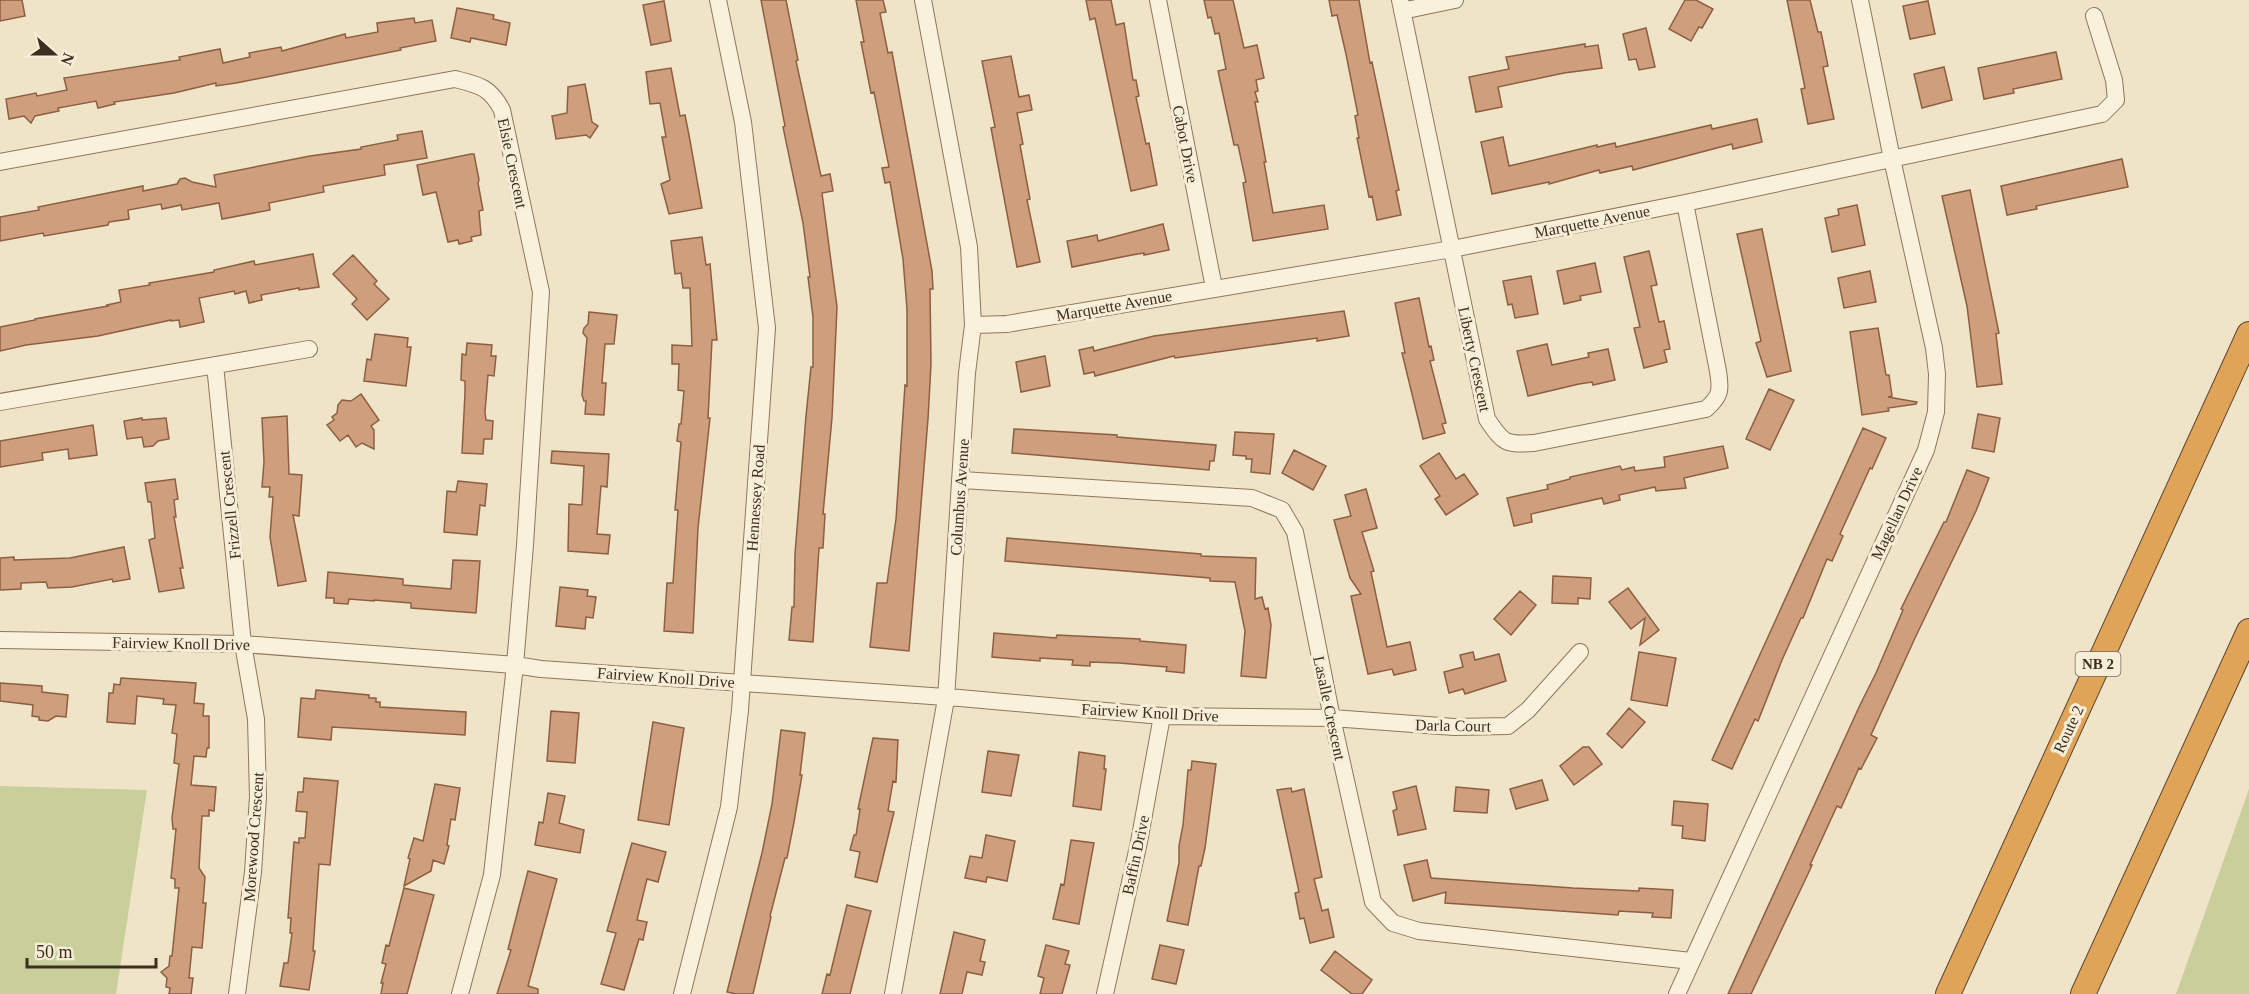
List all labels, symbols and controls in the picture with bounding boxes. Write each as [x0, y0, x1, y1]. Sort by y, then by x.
north arrow [24, 24, 84, 84]
text: N [57, 51, 78, 68]
street label: Cabot Drive [1170, 104, 1201, 184]
street label: Elsie Crescent [495, 116, 531, 210]
street label: Marquette Avenue [1533, 202, 1652, 242]
street label: Marquette Avenue [1055, 287, 1174, 325]
street label: Liberty Crescent [1454, 305, 1494, 414]
street label: Columbus Avenue [947, 438, 972, 556]
street label: Hennessey Road [743, 444, 769, 552]
street label: Frizzell Crescent [215, 449, 244, 560]
street label: Magellan Drive [1867, 464, 1926, 563]
street label: Fairview Knoll Drive [112, 634, 250, 653]
road number: NB 2 [2076, 652, 2120, 676]
street label: Lasalle Crescent [1310, 654, 1349, 762]
street label: Fairview Knoll Drive [597, 664, 735, 691]
street label: Fairview Knoll Drive [1081, 700, 1219, 725]
street label: Route 2 [2050, 703, 2087, 756]
street label: Darla Court [1415, 716, 1492, 735]
street label: Morewood Crescent [240, 771, 267, 903]
street label: Baffin Drive [1119, 814, 1152, 896]
scale bar [27, 931, 156, 969]
text: 50 m [36, 942, 73, 962]

